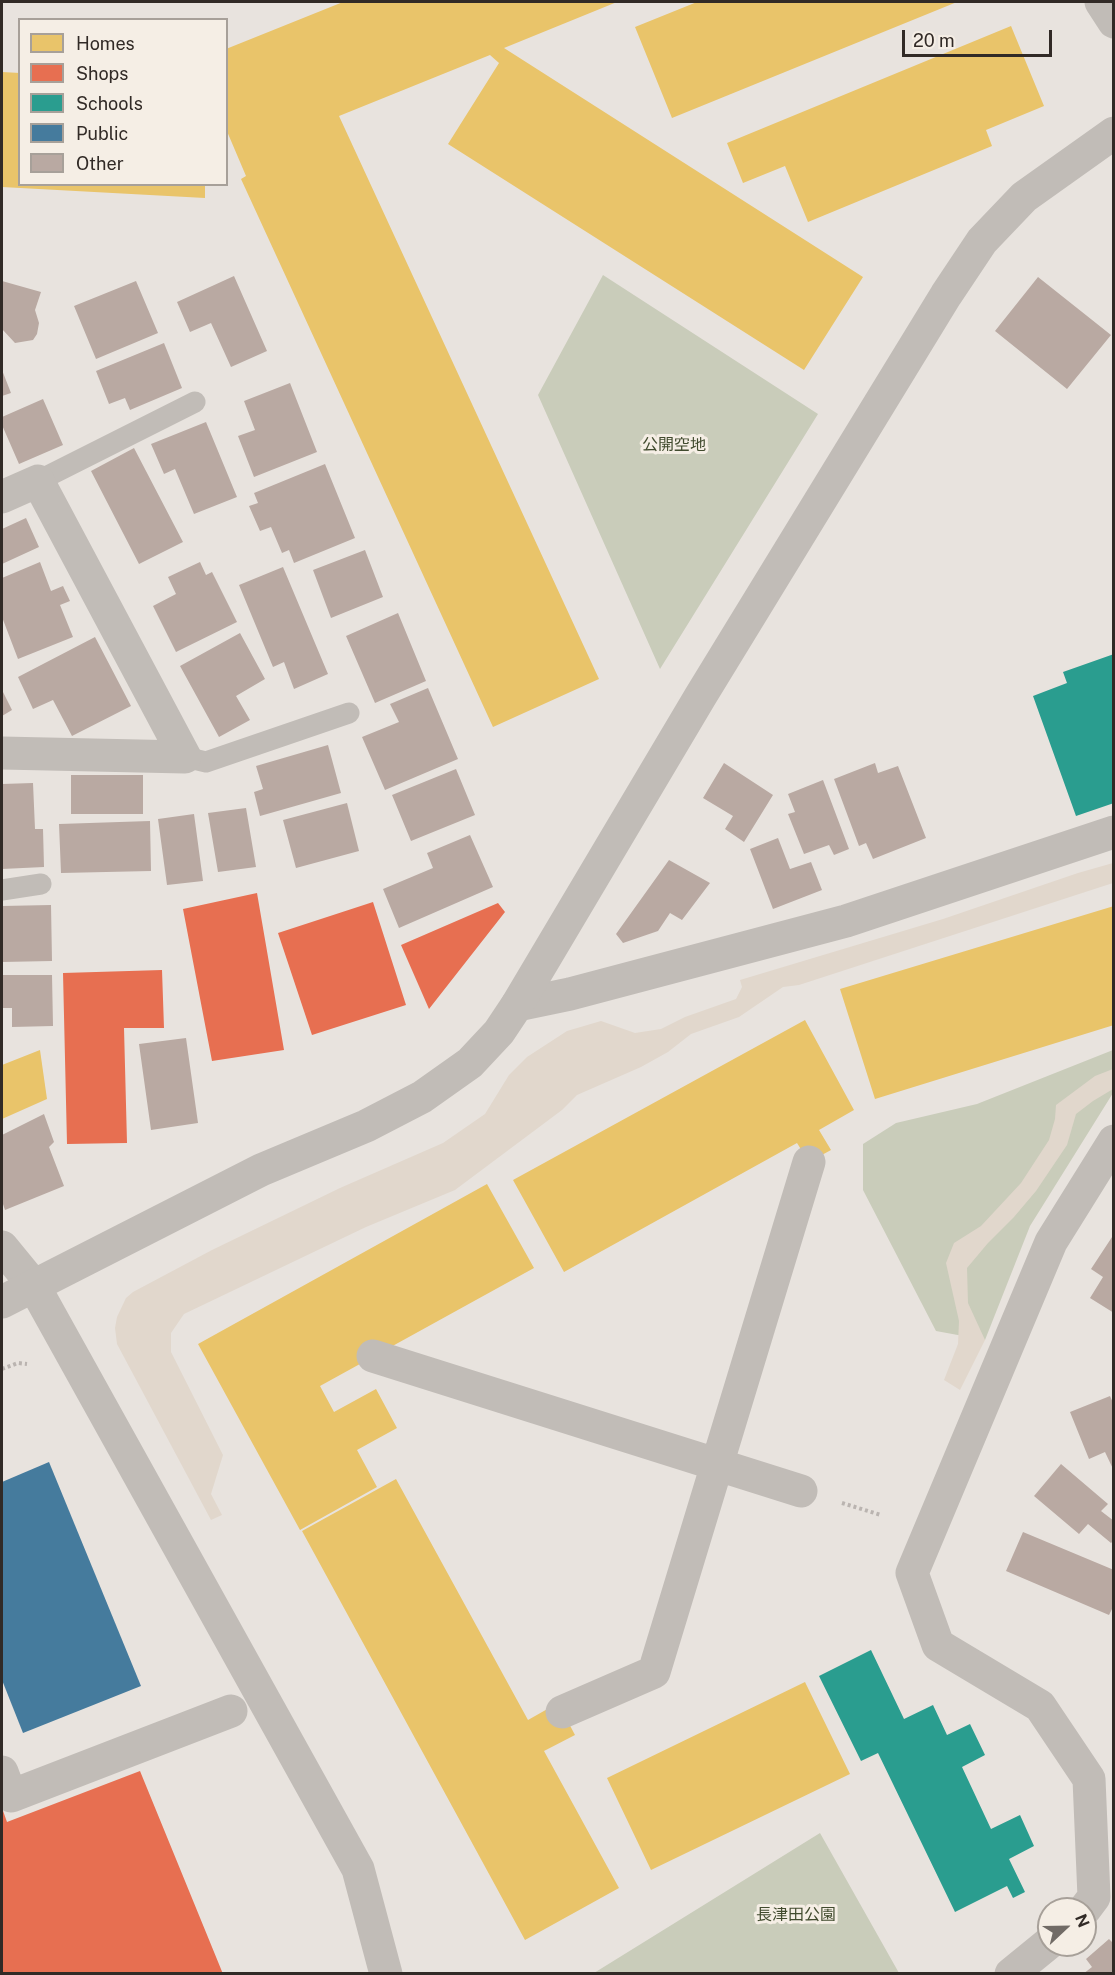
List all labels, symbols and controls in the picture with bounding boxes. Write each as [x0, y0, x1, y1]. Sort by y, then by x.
legend [18, 18, 228, 186]
scale bar [905, 18, 1055, 56]
text: 20 m [913, 30, 955, 51]
text: Homes [76, 33, 135, 54]
text: Shops [76, 63, 128, 84]
text: Schools [76, 93, 143, 114]
text: Public [76, 123, 128, 144]
text: Other [76, 153, 124, 174]
park label: 公開空地 [642, 435, 706, 455]
north arrow [1037, 1897, 1097, 1957]
park label: 長津田公園 [756, 1905, 836, 1925]
text: N [1071, 1911, 1093, 1930]

